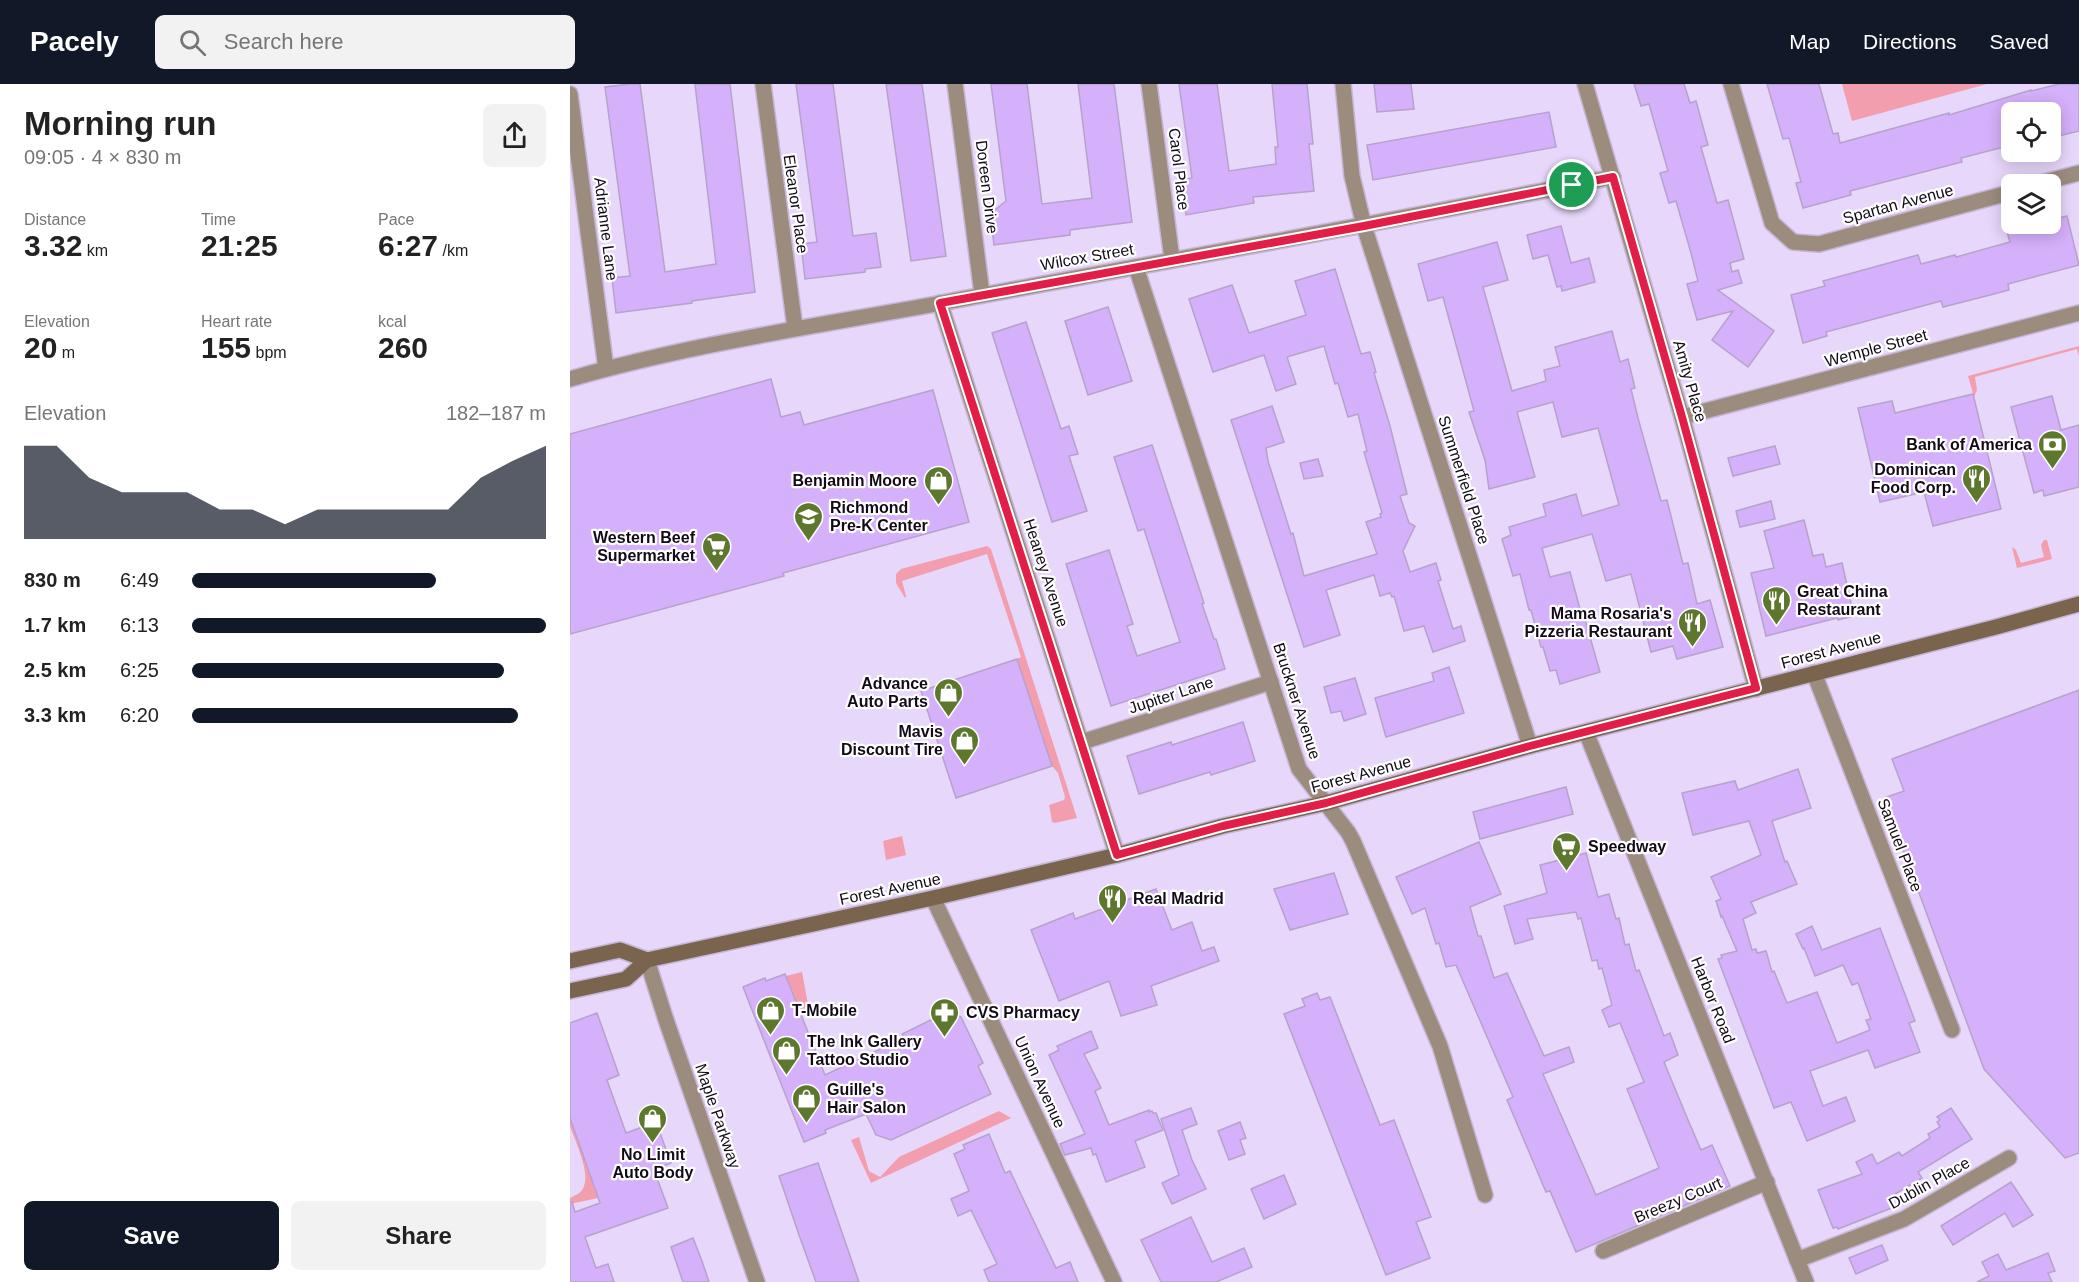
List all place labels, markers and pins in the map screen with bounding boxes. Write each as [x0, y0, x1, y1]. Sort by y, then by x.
pin [1546, 159, 1597, 210]
bank icon: Bank of America [2037, 428, 2069, 470]
place label: Bank of America [1906, 436, 2032, 453]
place label: Dominican Food Corp. [1871, 461, 1956, 496]
restaurant icon: Dominican Food Corp. [1961, 462, 1993, 504]
shop icon: Benjamin Moore [922, 464, 954, 506]
place label: Benjamin Moore [793, 472, 917, 489]
place label: Richmond Pre-K Center [830, 499, 928, 534]
school or university icon: Richmond Pre-K Center [793, 500, 825, 542]
place label: Western Beef Supermarket [593, 529, 696, 564]
supermarket icon: Western Beef Supermarket [700, 530, 732, 572]
place label: Great China Restaurant [1797, 583, 1888, 618]
restaurant icon: Great China Restaurant [1760, 584, 1792, 626]
place label: Mama Rosaria's Pizzeria Restaurant [1524, 605, 1673, 640]
restaurant icon: Mama Rosaria's Pizzeria Restaurant [1677, 606, 1709, 648]
place label: Advance Auto Parts [847, 675, 928, 710]
shop icon: Advance Auto Parts [933, 676, 965, 718]
place label: Mavis Discount Tire [841, 723, 943, 758]
shop icon: Mavis Discount Tire [948, 724, 980, 766]
supermarket icon: Speedway [1551, 830, 1583, 872]
place label: Speedway [1588, 838, 1666, 855]
restaurant icon: Real Madrid [1096, 882, 1128, 924]
place label: Real Madrid [1133, 890, 1224, 907]
shop icon: T-Mobile [755, 994, 787, 1036]
pharmacy icon: CVS Pharmacy [929, 996, 961, 1038]
place label: T-Mobile [792, 1002, 857, 1019]
place label: CVS Pharmacy [966, 1004, 1080, 1021]
place label: The Ink Gallery Tattoo Studio [807, 1033, 922, 1068]
shop icon: The Ink Gallery Tattoo Studio [770, 1034, 802, 1076]
place label: Guille's Hair Salon [827, 1081, 906, 1116]
shop icon: Guille's Hair Salon [790, 1082, 822, 1124]
shop icon: No Limit Auto Body [637, 1102, 669, 1144]
place label: No Limit Auto Body [613, 1146, 694, 1181]

